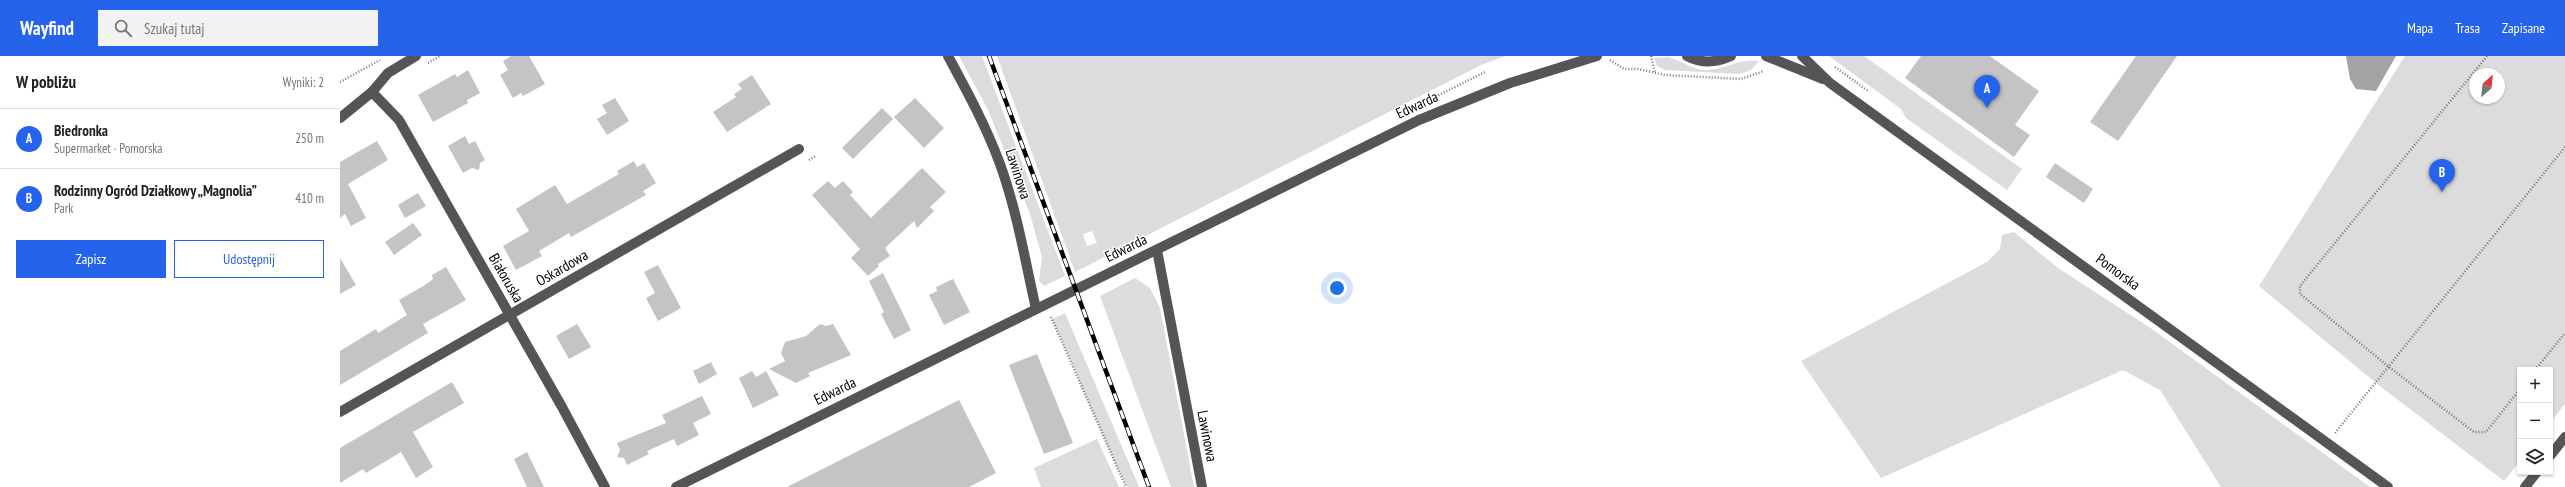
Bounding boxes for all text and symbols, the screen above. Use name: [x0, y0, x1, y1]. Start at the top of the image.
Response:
search box: [98, 10, 378, 46]
text: Wayfind: [20, 16, 74, 40]
icon: search: [112, 17, 134, 39]
text: Szukaj tutaj: [144, 19, 205, 38]
text: Mapa: [2407, 19, 2433, 37]
text: Trasa: [2455, 19, 2480, 37]
text: Zapisane: [2502, 19, 2545, 37]
north arrow: [2469, 68, 2505, 104]
text: W pobliżu: [16, 71, 76, 93]
text: Wyniki: 2: [283, 74, 324, 91]
pin: A: [1974, 75, 2000, 108]
street label: Edwarda: [1393, 87, 1441, 123]
text: Biedronka: [54, 121, 108, 140]
text: A: [26, 130, 32, 147]
text: 250 m: [295, 130, 324, 147]
text: Supermarket · Pomorska: [54, 140, 163, 157]
street label: Lawinowa: [1001, 146, 1036, 201]
pin: B: [2429, 159, 2455, 192]
text: Rodzinny Ogród Działkowy „Magnolia”: [54, 181, 257, 200]
text: B: [26, 190, 32, 207]
text: 410 m: [295, 190, 324, 207]
text: Park: [54, 200, 73, 217]
street label: Edwarda: [1102, 229, 1150, 266]
button: Zapisz: [16, 240, 166, 278]
button: Udostępnij: [174, 240, 324, 278]
street label: Oskardowa: [532, 245, 591, 290]
street label: Pomorska: [2092, 249, 2144, 294]
street label: Białoruska: [485, 250, 528, 306]
your location: [1327, 278, 1347, 298]
map controls: [2517, 367, 2553, 475]
button: +: [2517, 367, 2553, 403]
street label: Edwarda: [811, 372, 859, 409]
button: −: [2517, 403, 2553, 439]
street label: Lawinowa: [1193, 409, 1222, 463]
button: layers: [2517, 439, 2553, 475]

